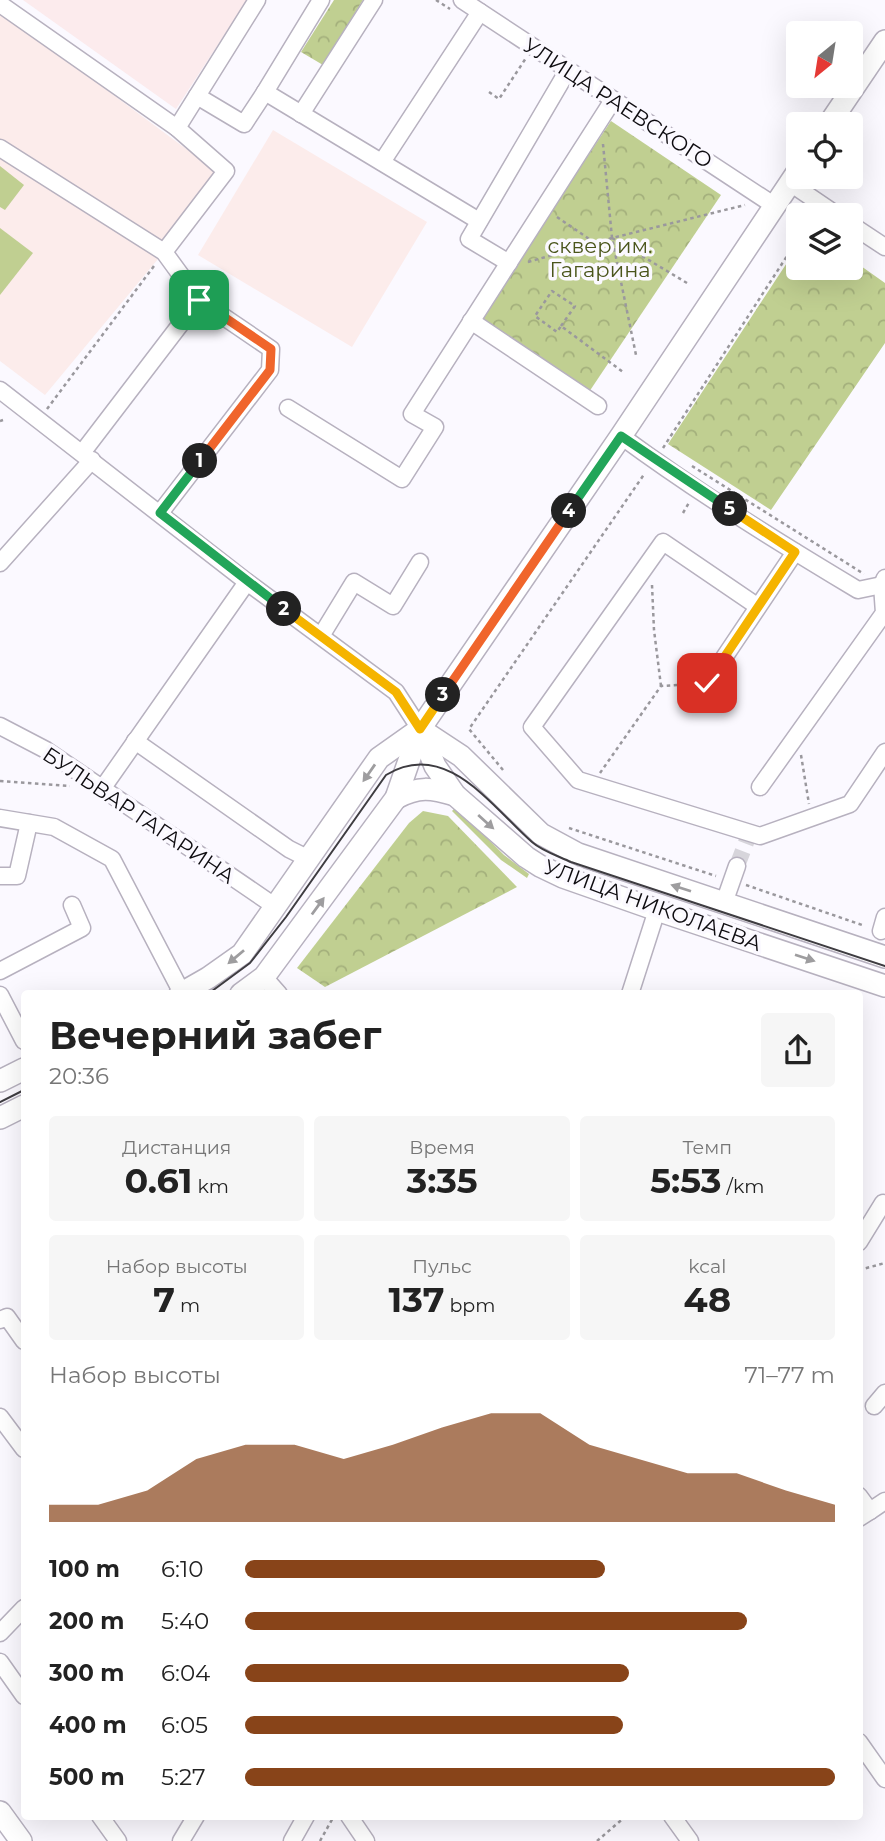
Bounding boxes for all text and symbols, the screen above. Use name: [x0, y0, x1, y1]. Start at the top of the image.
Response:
north arrow: [786, 21, 863, 98]
map controls: [786, 21, 863, 280]
street label: УЛИЦА РАЕВСКОГО: [519, 33, 717, 173]
button: locate: [786, 112, 863, 189]
button: layers: [786, 203, 863, 280]
park label: сквер им. Гагарина: [547, 233, 653, 282]
pin: [169, 270, 229, 330]
icon: arrive: [180, 281, 218, 319]
pin: 1: [182, 444, 218, 478]
text: 1: [196, 449, 203, 472]
pin: 5: [712, 491, 748, 526]
pin: 4: [552, 494, 586, 528]
text: 5: [724, 497, 735, 520]
text: 4: [562, 499, 575, 522]
pin: 2: [266, 592, 302, 626]
text: 2: [278, 597, 289, 620]
pin: [677, 653, 737, 713]
icon: check: [688, 664, 726, 702]
pin: 3: [426, 678, 460, 712]
text: 3: [437, 683, 448, 706]
street label: БУЛЬВАР ГАГАРИНА: [38, 741, 240, 889]
one-way arrow: [362, 764, 376, 782]
one-way arrow: [478, 814, 495, 830]
street label: УЛИЦА НИКОЛАЕВА: [541, 854, 765, 956]
one-way arrow: [671, 882, 692, 893]
one-way arrow: [310, 897, 324, 915]
one-way arrow: [227, 949, 244, 964]
one-way arrow: [795, 953, 816, 964]
text: Вечерний забег: [49, 1012, 382, 1059]
button: share: [761, 1013, 835, 1087]
text: 20:36: [49, 1062, 109, 1090]
text: Дистанция: [122, 1136, 231, 1159]
text: Время: [409, 1136, 475, 1159]
text: Темп: [682, 1136, 732, 1159]
text: 0.61: [124, 1159, 193, 1202]
text: 3:35: [406, 1159, 478, 1202]
text: 5:53: [650, 1159, 722, 1202]
text: km: [193, 1175, 229, 1198]
text: /km: [722, 1175, 764, 1198]
text: Набор высоты: [106, 1255, 248, 1278]
text: Пульс: [412, 1255, 472, 1278]
text: kcal: [688, 1255, 726, 1278]
text: 7: [153, 1278, 175, 1321]
text: 137: [389, 1278, 444, 1321]
text: 48: [684, 1278, 731, 1321]
text: m: [175, 1294, 200, 1317]
text: bpm: [444, 1294, 495, 1317]
text: Набор высоты: [49, 1361, 221, 1389]
text: 71–77 m: [744, 1361, 835, 1389]
text: 100 m: [49, 1555, 120, 1583]
text: 6:10: [161, 1555, 203, 1583]
text: 200 m: [49, 1607, 124, 1635]
text: 5:40: [161, 1607, 209, 1635]
text: 300 m: [49, 1659, 125, 1687]
text: 6:04: [161, 1659, 210, 1687]
text: 400 m: [49, 1711, 127, 1739]
text: 6:05: [161, 1711, 208, 1739]
text: 500 m: [49, 1763, 125, 1791]
text: 5:27: [161, 1763, 205, 1791]

